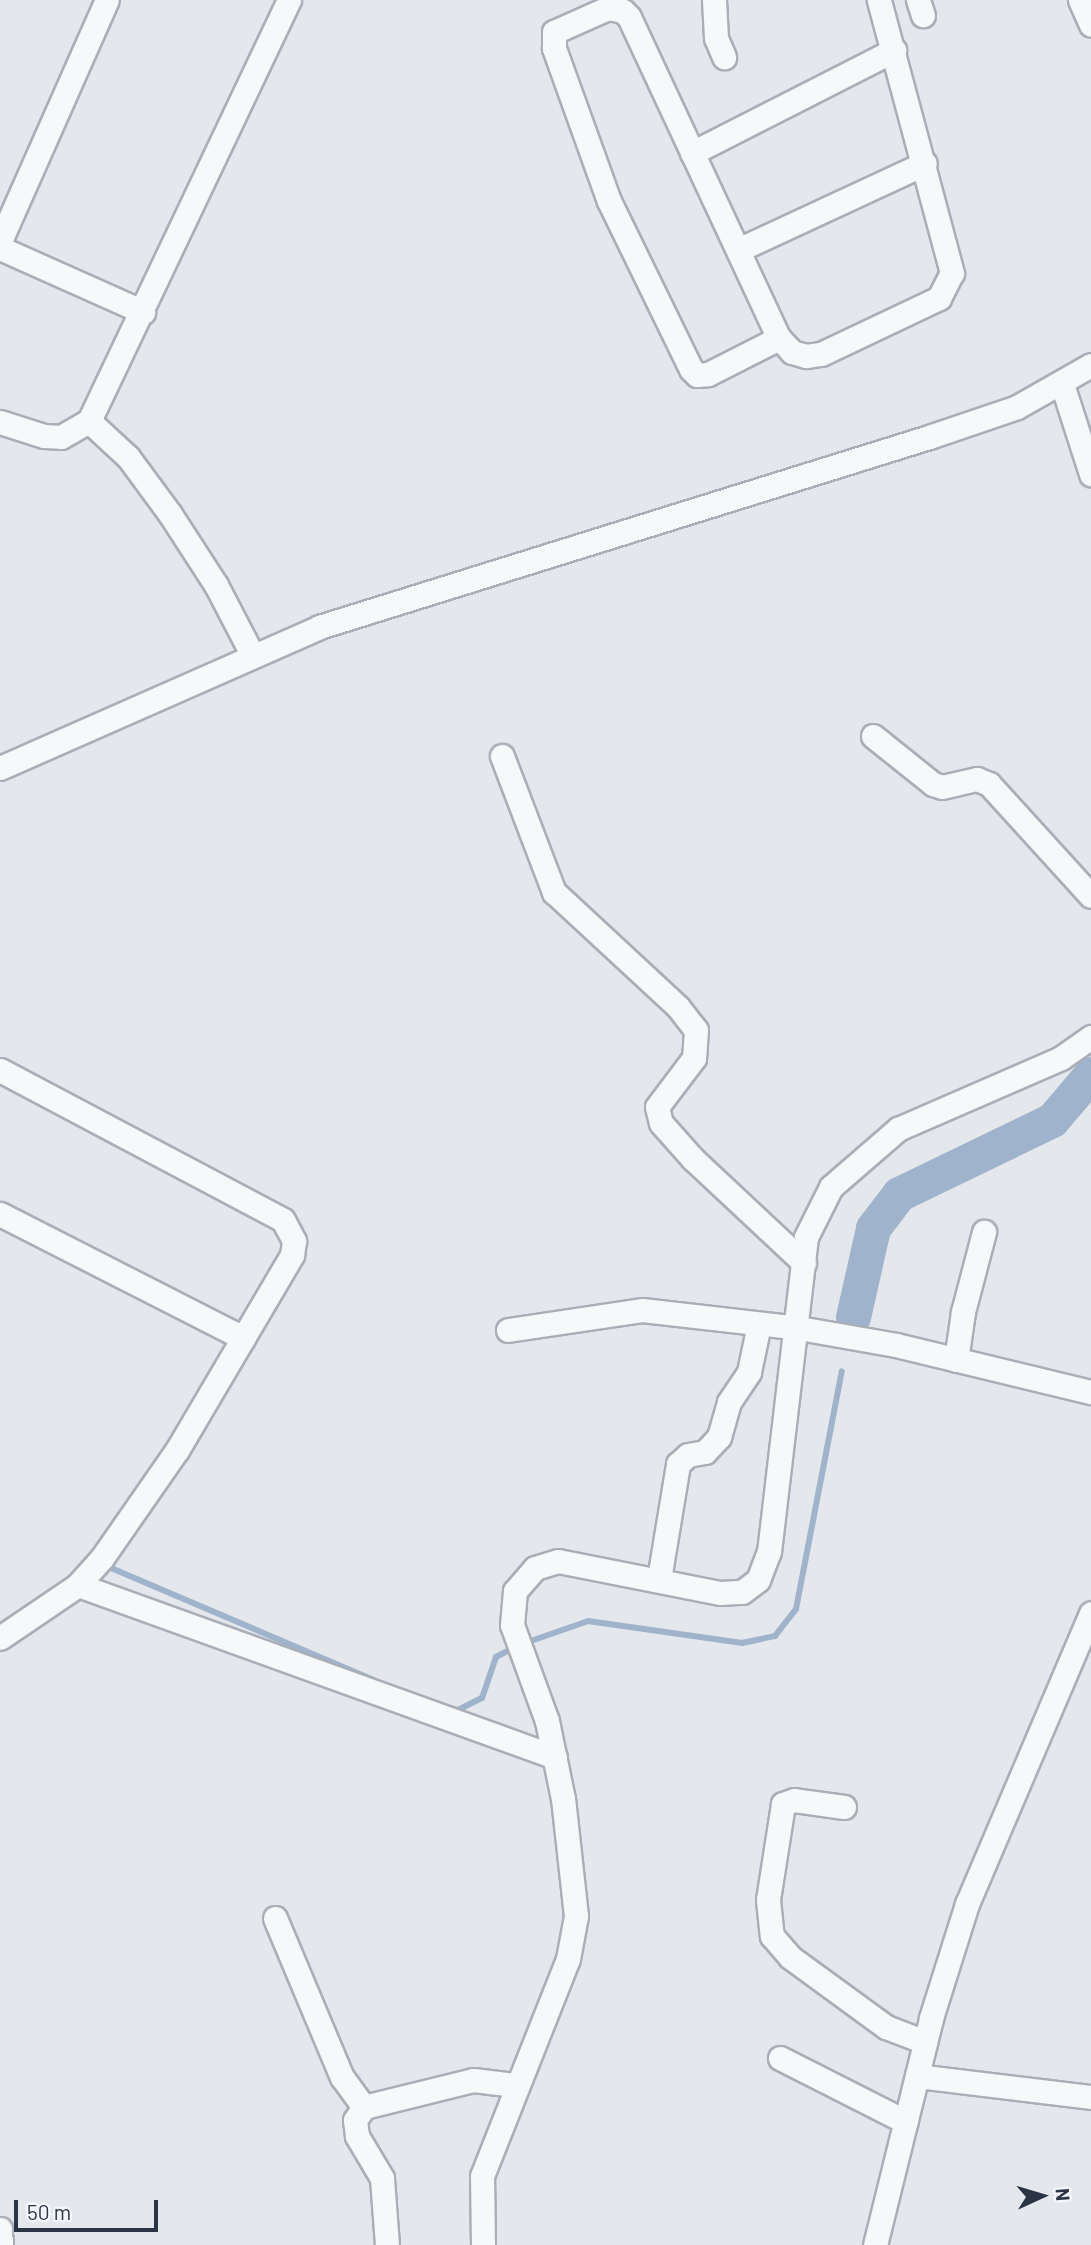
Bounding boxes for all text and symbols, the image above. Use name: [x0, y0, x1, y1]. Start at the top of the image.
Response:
north arrow: [1007, 2161, 1077, 2231]
scale bar: [18, 2186, 161, 2230]
text: N: [1052, 2187, 1075, 2202]
text: 50 m: [27, 2199, 71, 2224]

